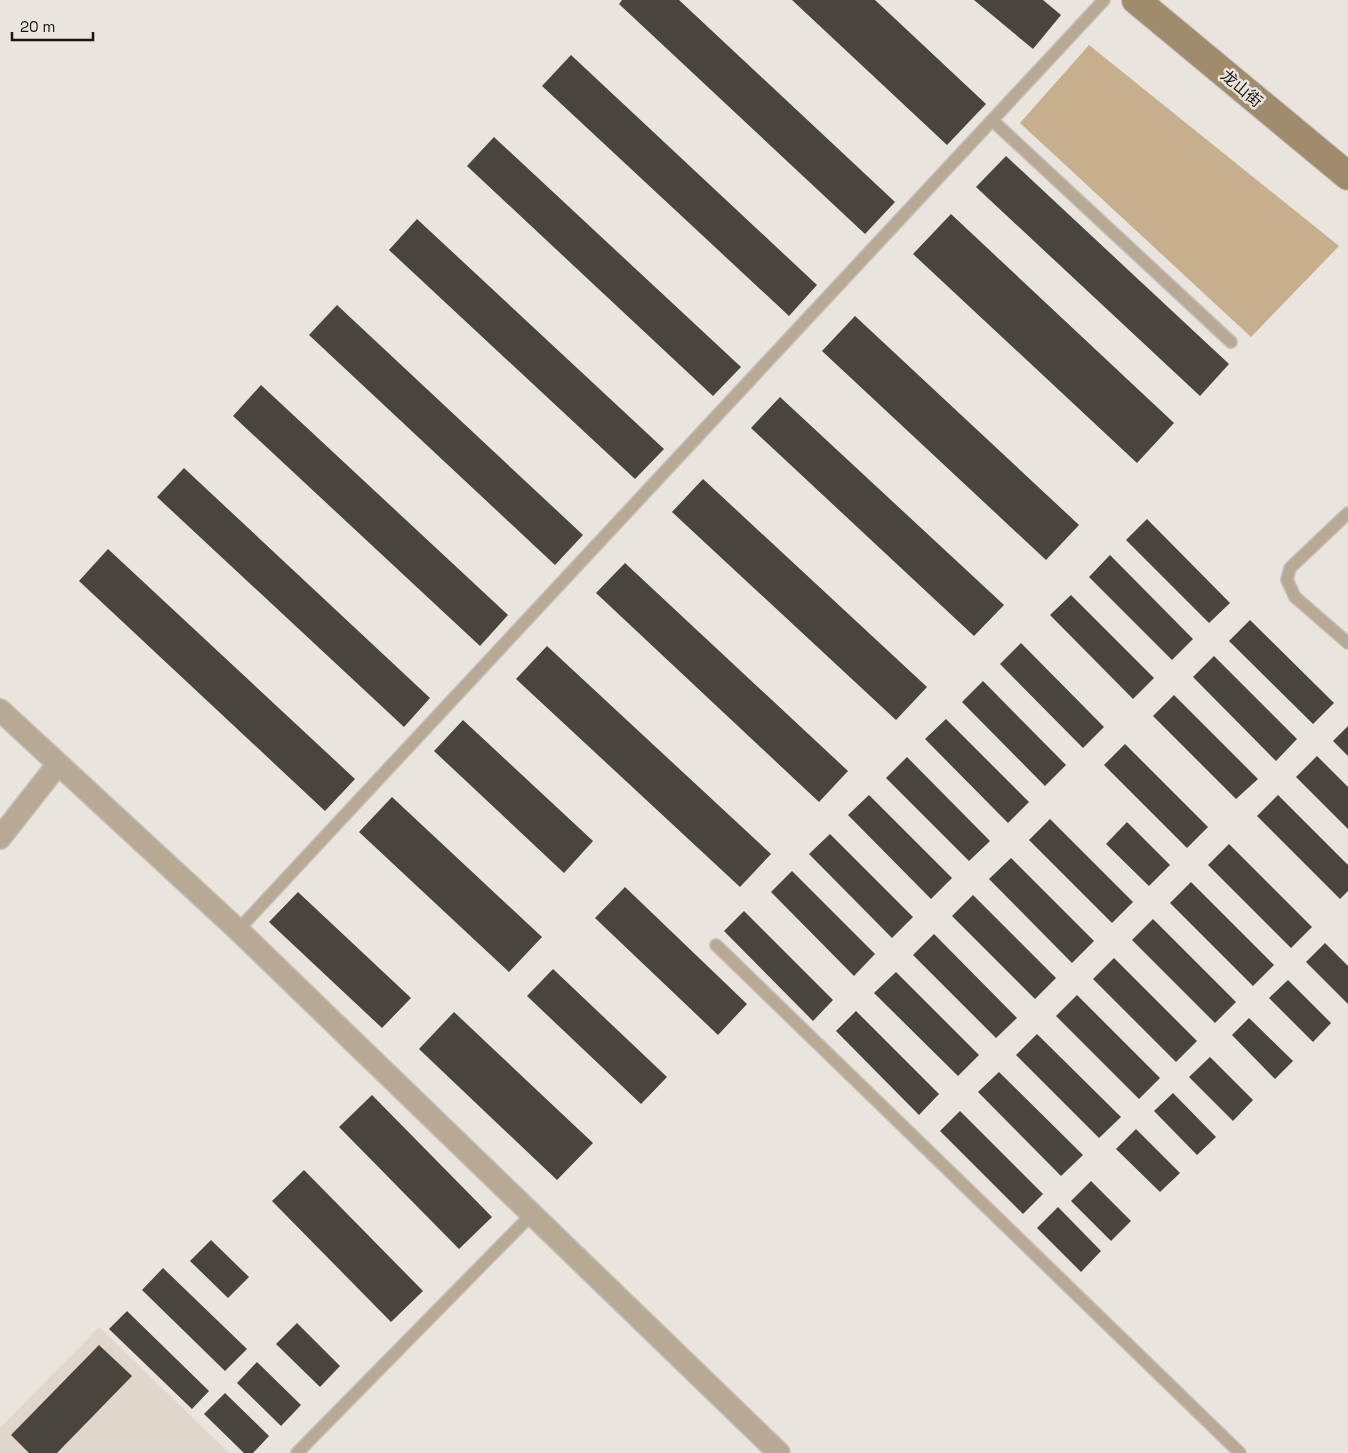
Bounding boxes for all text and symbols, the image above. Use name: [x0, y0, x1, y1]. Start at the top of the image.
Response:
scale bar: [12, 10, 94, 42]
text: 20 m: [20, 17, 55, 36]
street label: 龙山街: [1217, 65, 1267, 112]

